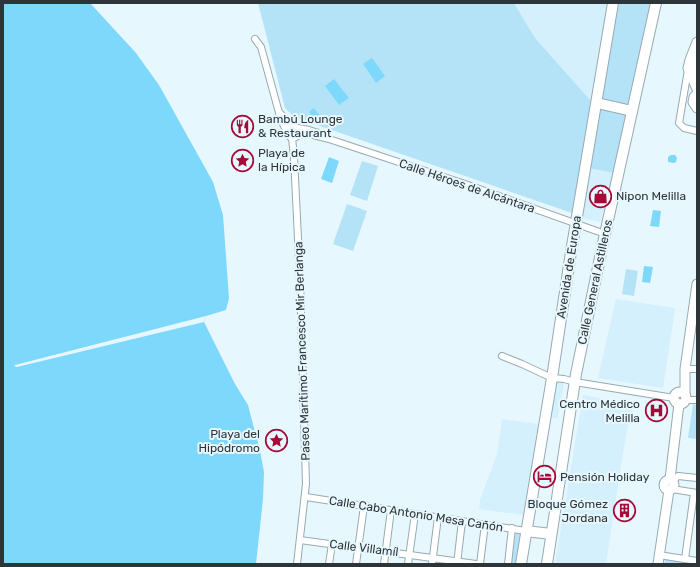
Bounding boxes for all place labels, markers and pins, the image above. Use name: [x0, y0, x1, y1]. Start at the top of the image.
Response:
place label: Bambú Lounge & Restaurant: [258, 112, 343, 140]
restaurant icon: Bambú Lounge & Restaurant: [229, 113, 255, 139]
place label: Playa de la Hípica: [258, 146, 305, 174]
place icon: Playa de la Hípica: [230, 147, 256, 173]
shop icon: Nipon Melilla: [588, 183, 614, 209]
place label: Nipon Melilla: [616, 189, 686, 203]
place label: Centro Médico Melilla: [559, 397, 640, 425]
hospital icon: Centro Médico Melilla: [643, 398, 669, 424]
place label: Playa del Hipódromo: [198, 427, 260, 455]
place icon: Playa del Hipódromo: [263, 428, 289, 454]
hotel icon: Pensión Holiday: [532, 464, 558, 490]
place label: Pensión Holiday: [560, 470, 650, 484]
place label: Bloque Gómez Jordana: [528, 497, 608, 525]
building icon: Bloque Gómez Jordana: [611, 498, 637, 524]

